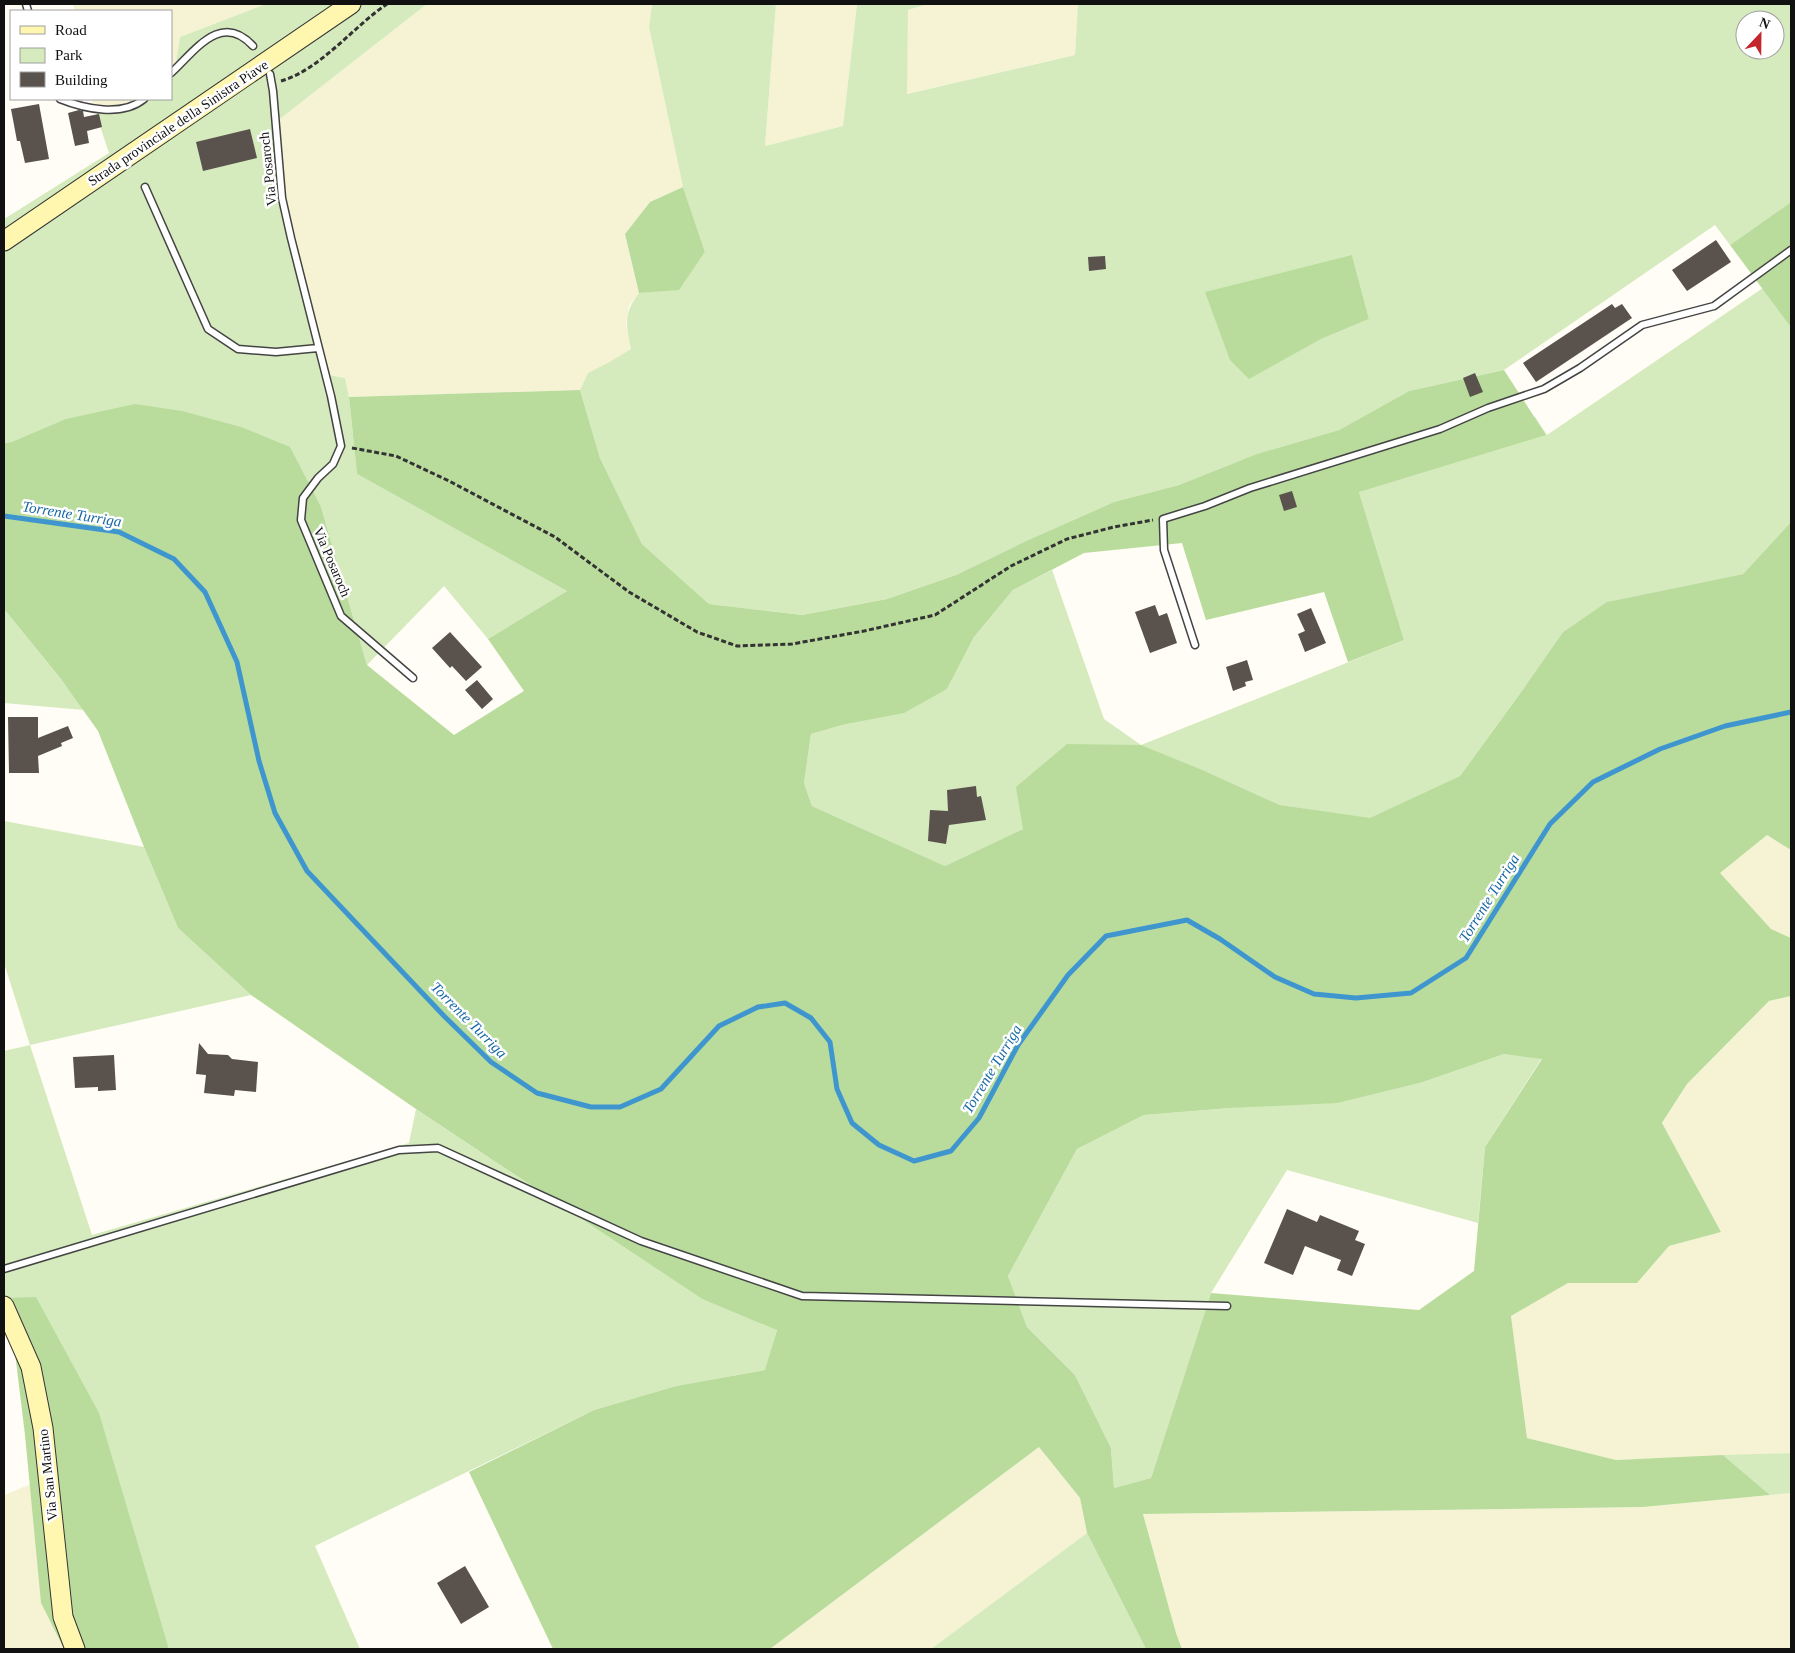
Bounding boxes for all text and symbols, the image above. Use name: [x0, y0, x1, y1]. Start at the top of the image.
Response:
legend: [10, 10, 172, 100]
north arrow: [1735, 10, 1785, 60]
text: N: [1757, 15, 1772, 32]
text: Road: [55, 22, 87, 38]
text: Park: [55, 47, 83, 63]
street label: Strada provinciale della Sinistra Piave: [85, 57, 271, 189]
text: Building: [55, 72, 108, 88]
street label: Via Posaroch: [257, 131, 279, 207]
water label: Torrente Turriga: [21, 498, 123, 530]
street label: Via Posaroch: [311, 525, 353, 599]
water label: Torrente Turriga: [1456, 851, 1522, 945]
water label: Torrente Turriga: [428, 979, 510, 1061]
water label: Torrente Turriga: [959, 1022, 1025, 1116]
street label: Via San Martino: [36, 1428, 60, 1522]

